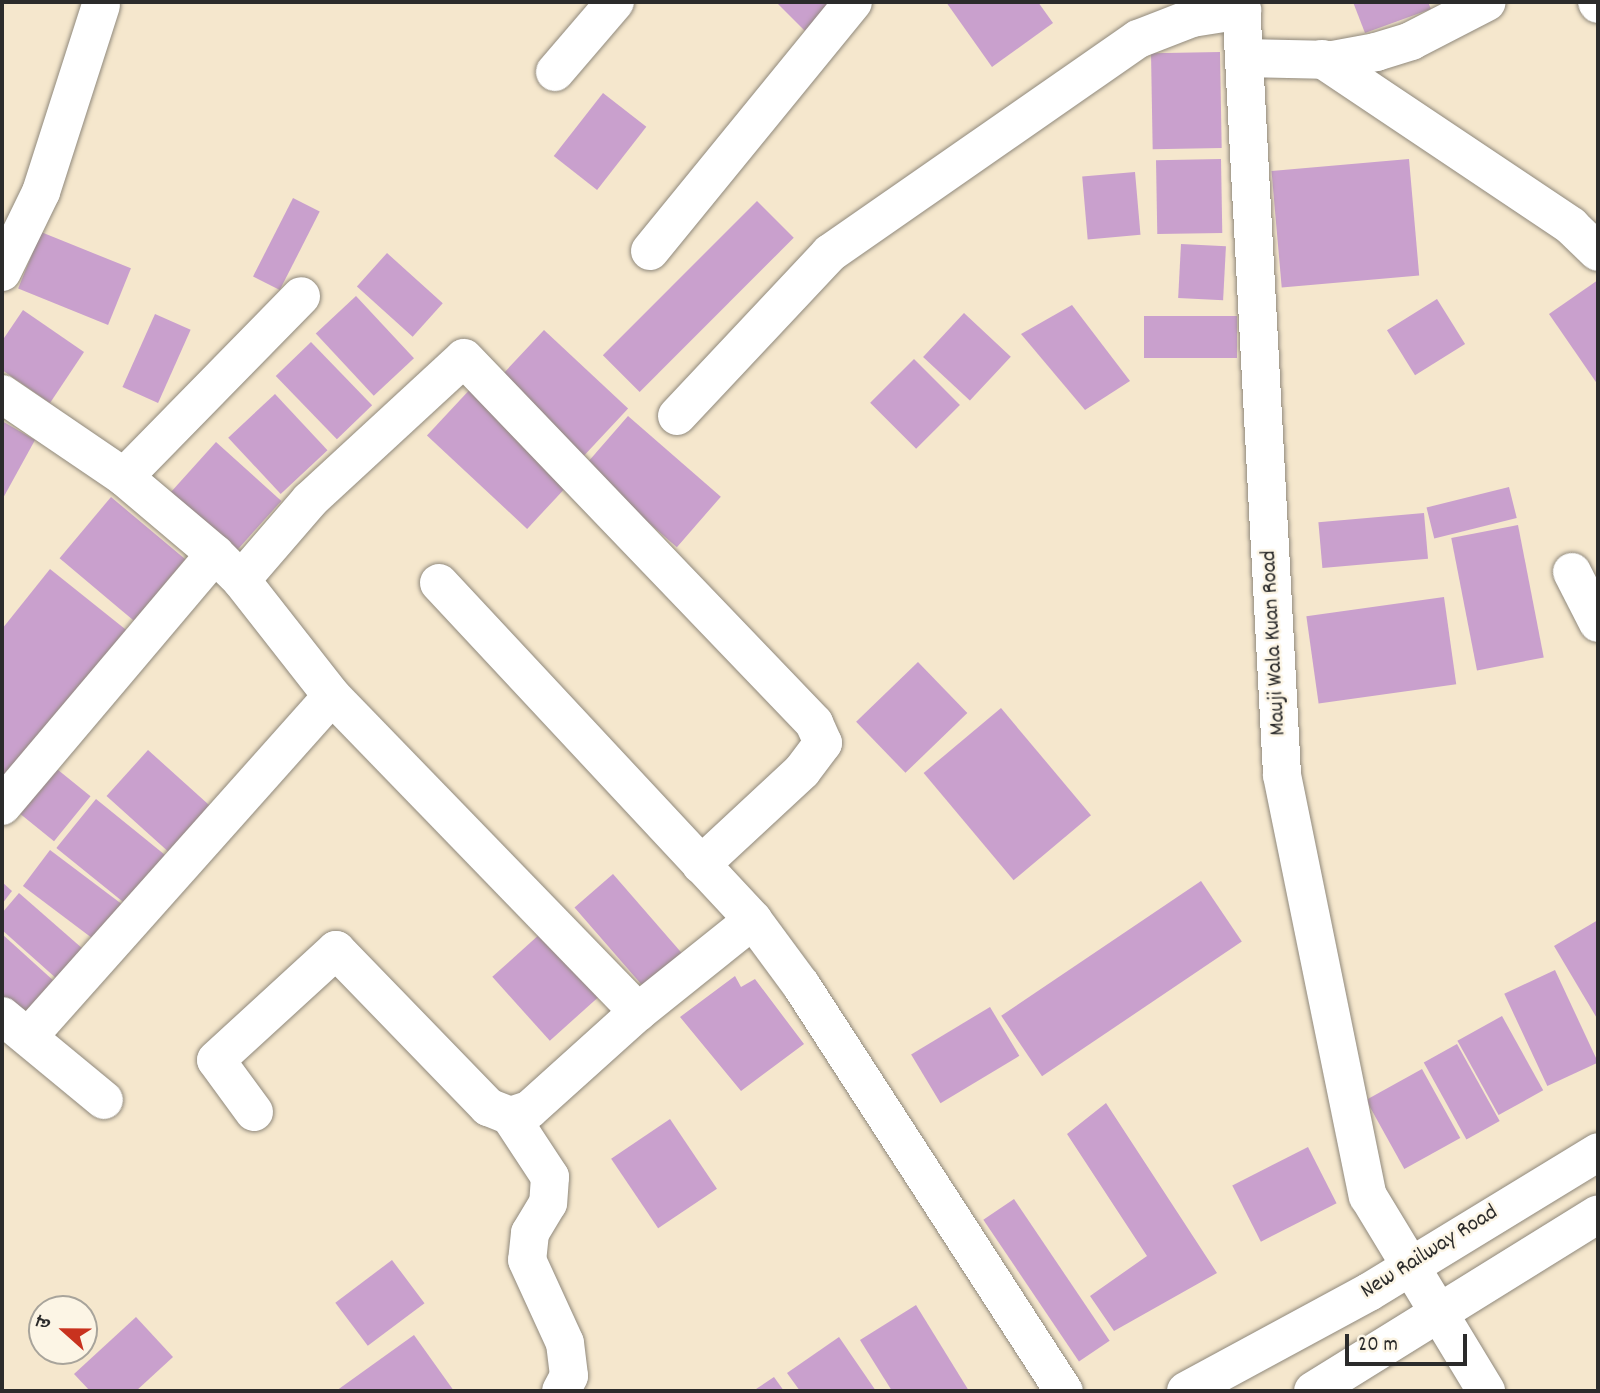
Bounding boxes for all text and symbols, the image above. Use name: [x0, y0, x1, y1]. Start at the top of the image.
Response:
street label: Mauji Wala Kuan Road: [1256, 550, 1294, 736]
street label: New Railway Road: [1356, 1200, 1504, 1306]
north arrow: [28, 1295, 98, 1365]
text: उ: [30, 1313, 59, 1333]
scale bar: [1348, 1320, 1470, 1364]
text: 20 m: [1358, 1331, 1398, 1361]

